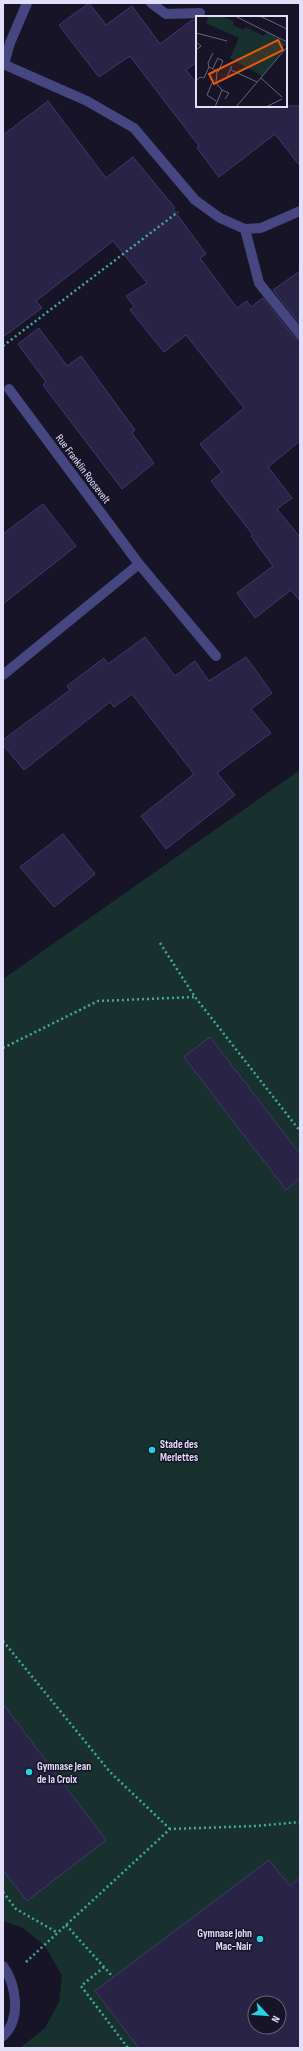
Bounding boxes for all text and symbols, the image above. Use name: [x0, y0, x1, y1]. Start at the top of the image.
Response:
inset map: [196, 16, 287, 107]
street label: Rue Franklin Roosevelt: [53, 432, 114, 507]
place label: Stade des Merlettes: [160, 1438, 198, 1464]
marker: Stade des Merlettes: [147, 1445, 157, 1455]
place label: Gymnase Jean de la Croix: [37, 1760, 91, 1786]
marker: Gymnase Jean de la Croix: [24, 1767, 34, 1777]
place label: Gymnase John Mac-Nair: [197, 1927, 253, 1953]
marker: Gymnase John Mac-Nair: [255, 1934, 265, 1944]
north arrow: [247, 1995, 287, 2035]
text: N: [268, 2014, 283, 2025]

